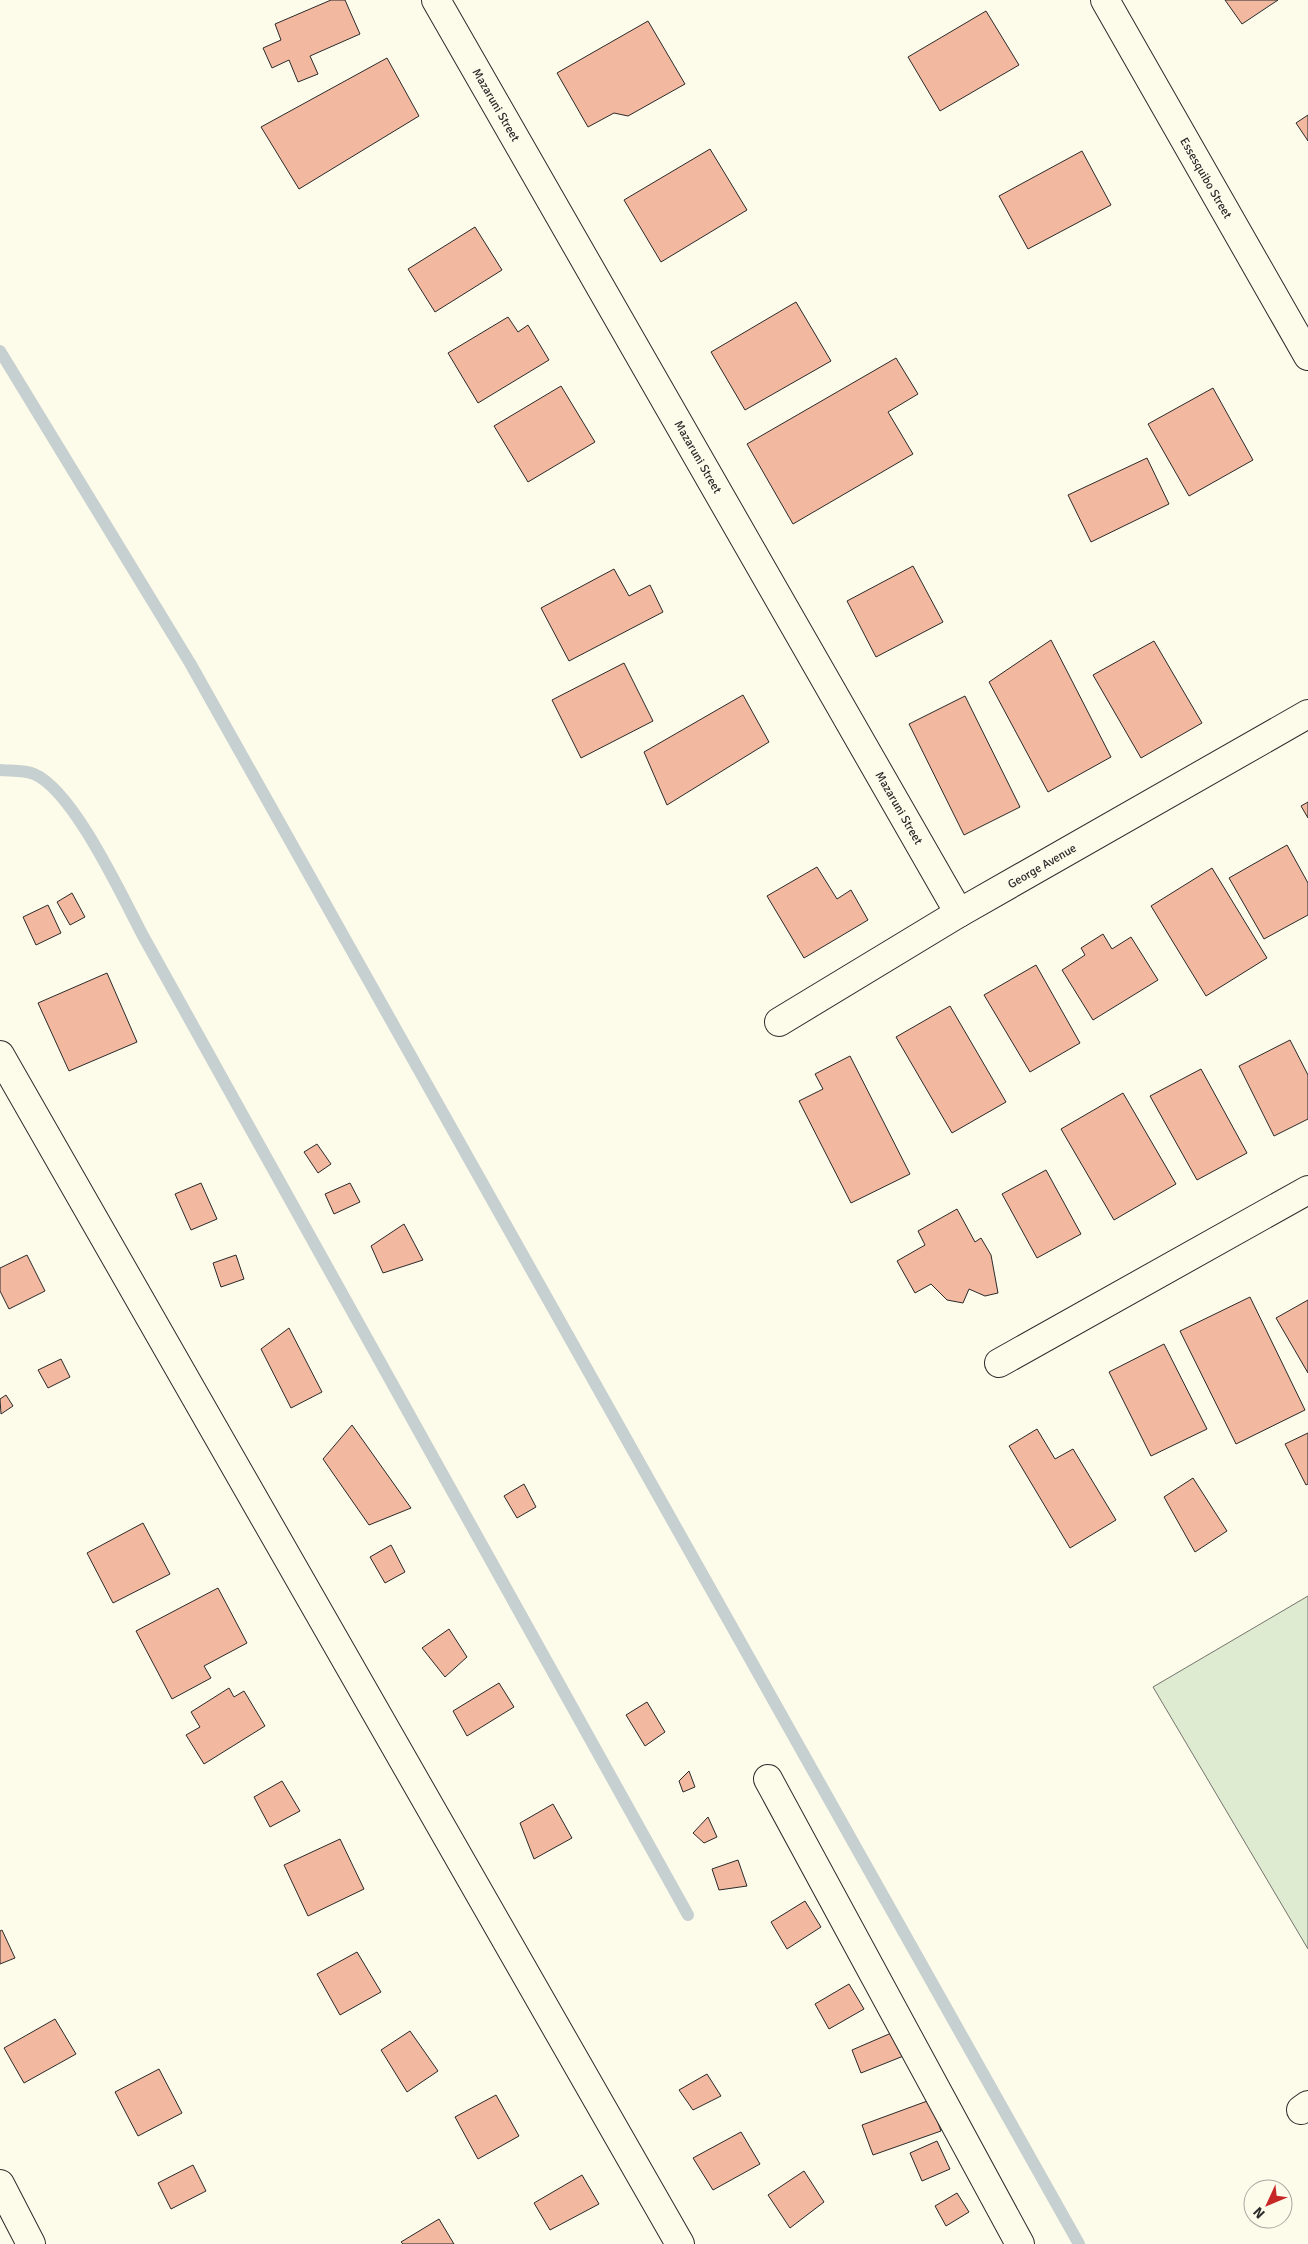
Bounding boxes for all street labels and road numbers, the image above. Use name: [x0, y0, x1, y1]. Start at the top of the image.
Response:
street label: Mazaruni Street: [469, 66, 523, 144]
street label: Essesquibo Street: [1176, 135, 1235, 221]
street label: Mazaruni Street: [671, 418, 725, 496]
street label: Mazaruni Street: [872, 769, 926, 847]
street label: George Avenue: [1005, 841, 1079, 892]

